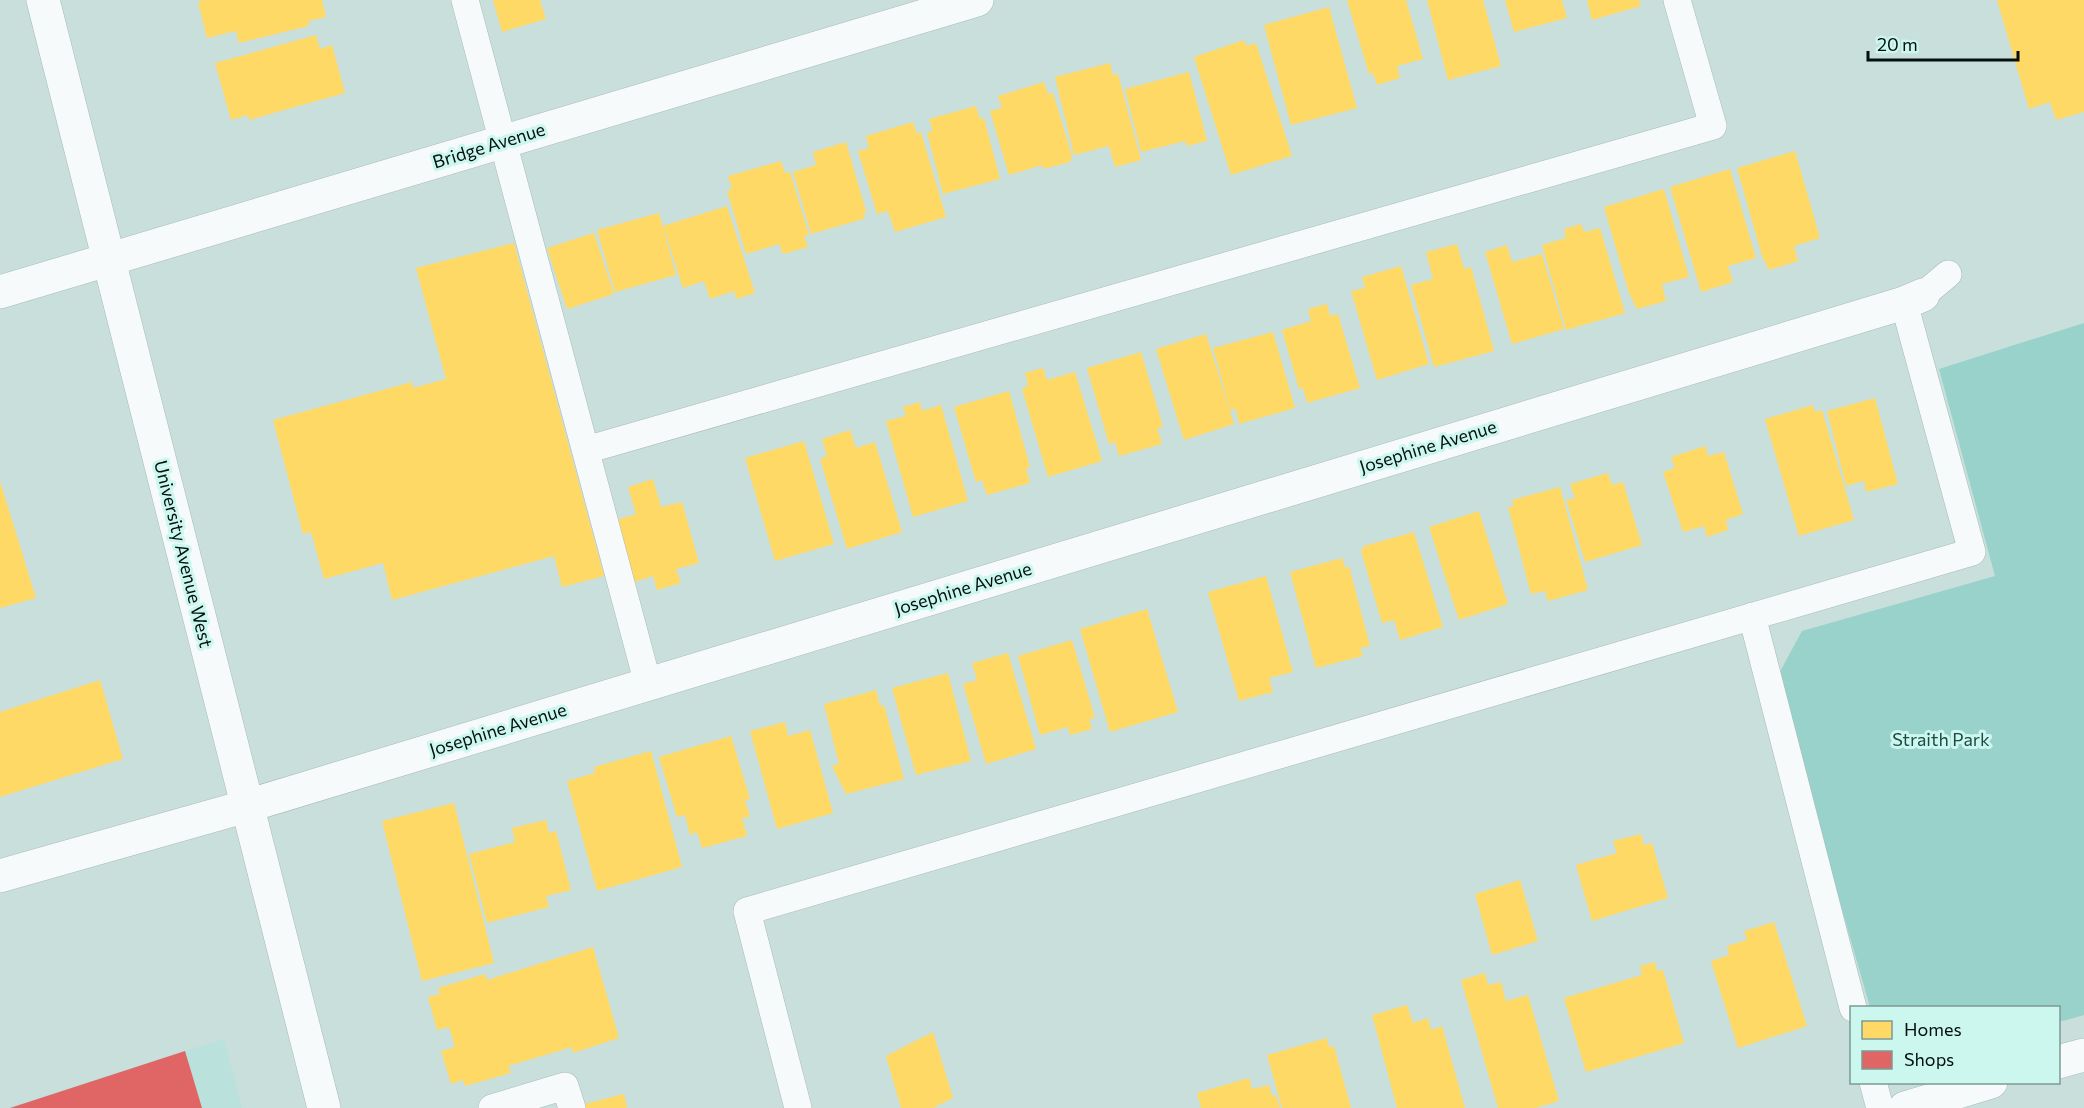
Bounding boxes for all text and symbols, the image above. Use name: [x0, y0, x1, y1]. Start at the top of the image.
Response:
scale bar: [1868, 24, 2018, 62]
text: 20 m: [1877, 33, 1918, 55]
street label: Bridge Avenue: [430, 118, 548, 173]
street label: Josephine Avenue: [1356, 415, 1499, 477]
street label: University Avenue West: [150, 458, 218, 650]
street label: Josephine Avenue: [891, 557, 1034, 619]
street label: Josephine Avenue: [426, 698, 569, 760]
park label: Straith Park: [1892, 728, 1990, 750]
legend: [1850, 1006, 2060, 1084]
text: Homes: [1904, 1018, 1962, 1040]
text: Shops: [1904, 1048, 1954, 1070]

